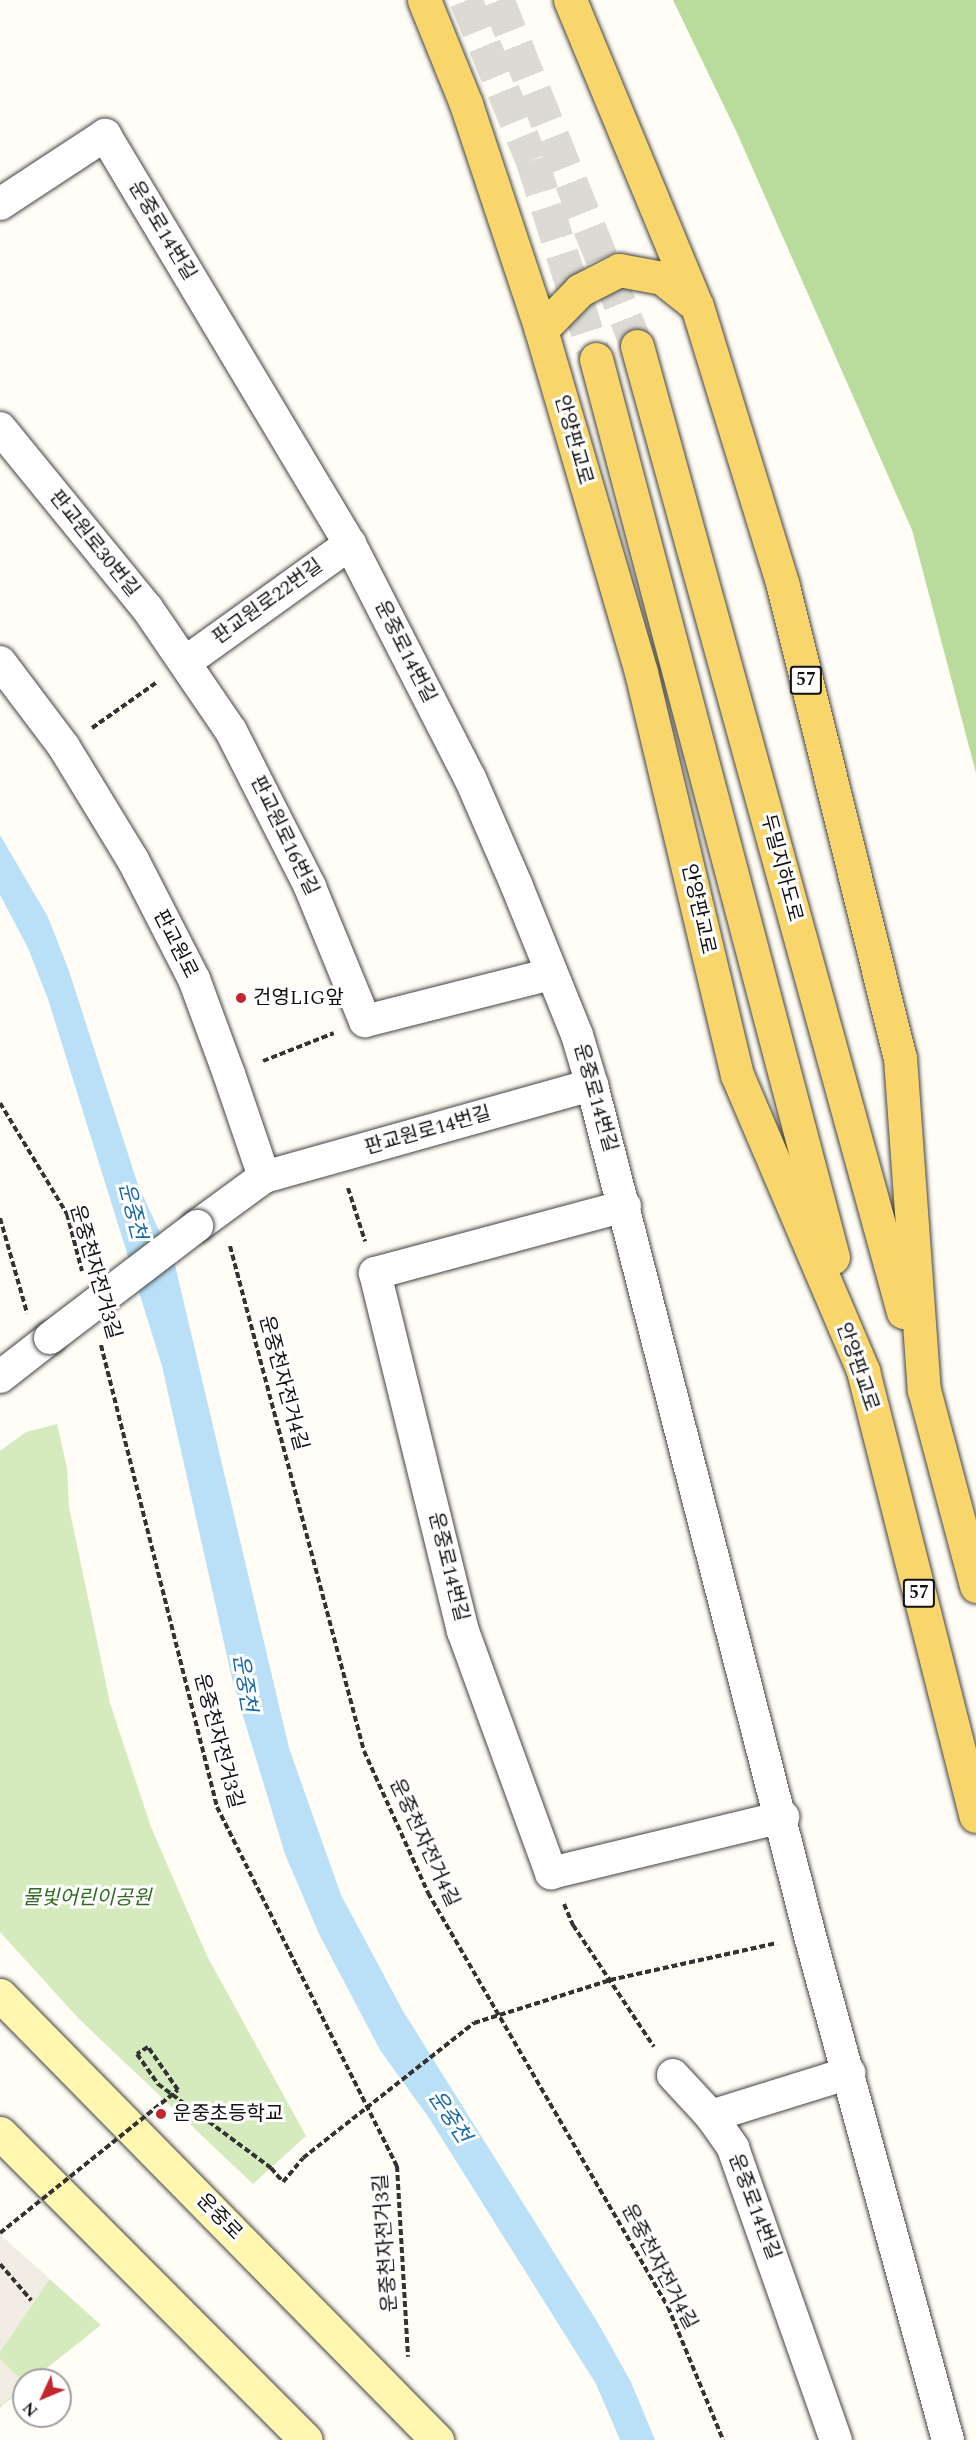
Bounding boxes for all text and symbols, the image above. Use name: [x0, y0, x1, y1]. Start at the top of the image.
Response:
street label: 운중로14번길: [123, 177, 201, 285]
street label: 안양판교로: [549, 392, 597, 488]
street label: 판교원로30번길: [44, 486, 144, 602]
street label: 판교원로22번길: [208, 554, 328, 650]
street label: 운중로14번길: [369, 597, 441, 707]
road number: 57: [790, 665, 822, 695]
street label: 판교원로16번길: [245, 772, 323, 900]
street label: 두밀지하도로: [755, 812, 807, 924]
street label: 안양판교로: [676, 861, 720, 957]
street label: 판교원로: [148, 906, 202, 982]
place label: 건영LIG앞: [253, 986, 344, 1010]
marker: 건영LIG앞: [234, 991, 248, 1005]
street label: 운중로14번길: [568, 1041, 622, 1155]
street label: 판교원로14번길: [362, 1101, 494, 1161]
water label: 운중천: [113, 1180, 151, 1242]
street label: 운중천자전거3길: [64, 1202, 126, 1342]
street label: 운중천자전거4길: [253, 1313, 313, 1453]
street label: 안양판교로: [831, 1320, 883, 1414]
street label: 운중로14번길: [423, 1510, 473, 1624]
road number: 57: [902, 1578, 936, 1608]
water label: 운중천: [227, 1652, 261, 1714]
street label: 운중천자전거3길: [188, 1671, 248, 1811]
street label: 운중천자전거4길: [384, 1775, 464, 1911]
park label: 물빛어린이공원: [23, 1886, 151, 1910]
water label: 운중천: [422, 2086, 476, 2148]
place label: 운중초등학교: [173, 2102, 283, 2126]
marker: 운중초등학교: [154, 2107, 168, 2121]
street label: 운중로14번길: [723, 2150, 785, 2264]
street label: 운중천자전거3길: [369, 2173, 403, 2313]
street label: 운중로: [191, 2189, 247, 2245]
street label: 운중천자전거4길: [616, 2200, 702, 2334]
north arrow: [12, 2368, 72, 2428]
text: N: [17, 2396, 44, 2422]

